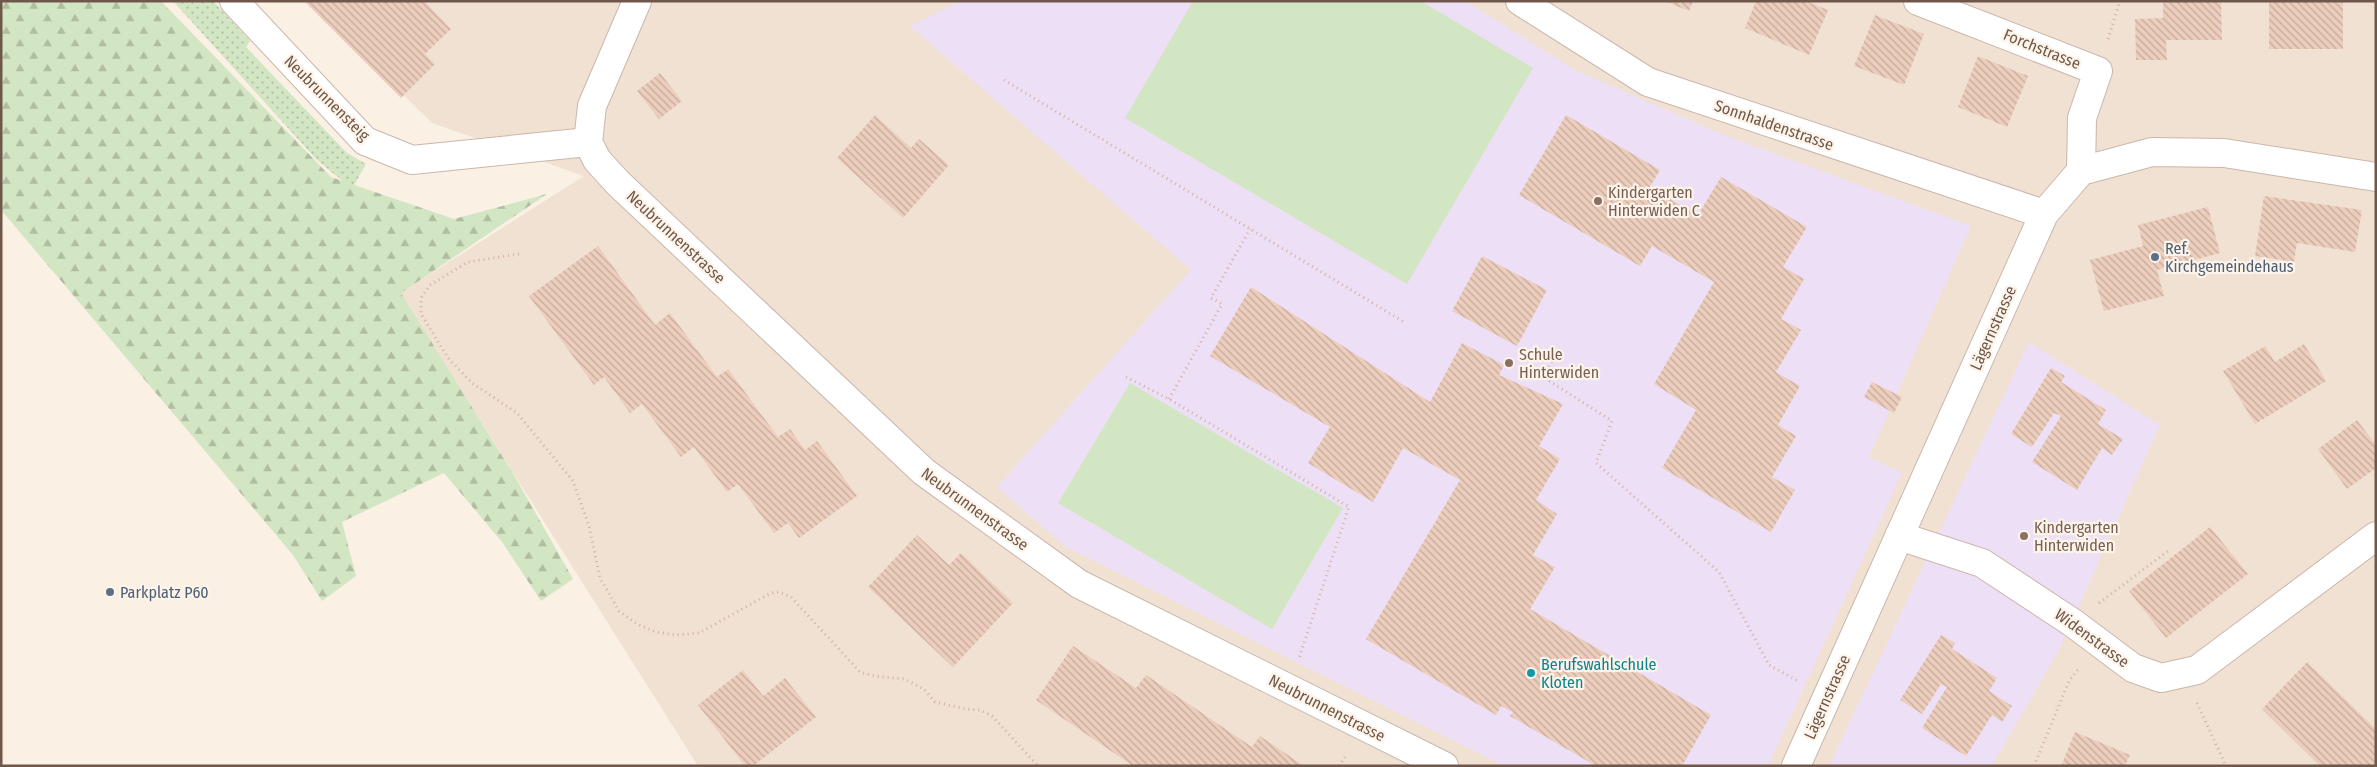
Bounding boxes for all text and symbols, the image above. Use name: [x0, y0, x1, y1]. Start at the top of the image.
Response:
street label: Forchstrasse: [2001, 25, 2083, 73]
street label: Neubrunnensteig: [280, 51, 374, 145]
street label: Sonnhaldenstrasse: [1712, 96, 1836, 154]
place label: Kindergarten Hinterwiden C: [1608, 183, 1700, 220]
street label: Neubrunnenstrasse: [623, 186, 729, 288]
marker: Kindergarten Hinterwiden C: [1592, 195, 1604, 207]
place label: Ref. Kirchgemeindehaus: [2165, 239, 2294, 276]
marker: Ref. Kirchgemeindehaus: [2149, 251, 2161, 263]
street label: Lägernstrasse: [1966, 283, 2020, 373]
place label: Schule Hinterwiden: [1519, 345, 1599, 382]
marker: Schule Hinterwiden: [1503, 357, 1515, 369]
street label: Neubrunnenstrasse: [918, 464, 1032, 554]
place label: Kindergarten Hinterwiden: [2034, 518, 2119, 555]
marker: Kindergarten Hinterwiden: [2018, 530, 2030, 542]
place label: Parkplatz P60: [120, 583, 209, 602]
marker: Parkplatz P60: [104, 586, 116, 598]
street label: Widenstrasse: [2051, 605, 2133, 671]
street label: Lägernstrasse: [1800, 652, 1854, 742]
place label: Berufswahlschule Kloten: [1541, 655, 1657, 692]
marker: Berufswahlschule Kloten: [1525, 667, 1537, 679]
street label: Neubrunnenstrasse: [1266, 670, 1388, 746]

